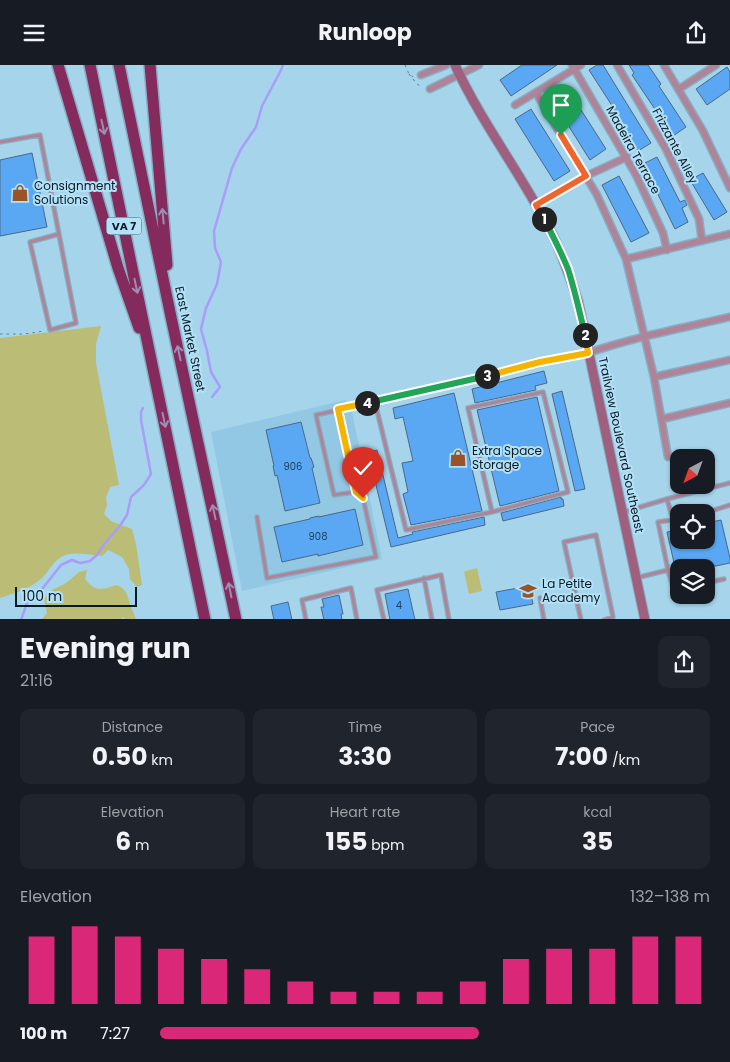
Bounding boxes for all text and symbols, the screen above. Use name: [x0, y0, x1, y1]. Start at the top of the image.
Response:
text: Runloop: [318, 17, 412, 48]
icon: menu: [20, 19, 48, 47]
icon: share: [682, 19, 710, 47]
pin: [540, 84, 582, 135]
icon: arrive: [547, 91, 575, 119]
street label: Madeira Terrace: [602, 103, 665, 197]
street label: Frizzante Alley: [648, 105, 703, 187]
one-way arrow: [99, 119, 109, 135]
place label: Consignment Solutions: [34, 177, 115, 208]
shop icon: Consignment Solutions: [10, 183, 30, 203]
pin: 1: [532, 207, 556, 231]
one-way arrow: [158, 208, 168, 224]
text: 1: [542, 209, 547, 229]
road number: VA 7: [106, 218, 142, 235]
one-way arrow: [132, 278, 142, 294]
street label: East Market Street: [171, 285, 210, 393]
pin: 2: [572, 323, 598, 347]
text: 2: [582, 325, 590, 345]
one-way arrow: [174, 346, 183, 362]
street label: Trailview Boulevard Southeast: [595, 355, 648, 534]
pin: 3: [474, 363, 500, 389]
text: 3: [483, 366, 492, 386]
pin: 4: [354, 391, 380, 415]
text: 4: [363, 393, 372, 413]
one-way arrow: [160, 411, 169, 427]
place label: Extra Space Storage: [472, 442, 542, 473]
pin: [342, 447, 384, 498]
shop icon: Extra Space Storage: [448, 448, 468, 468]
north arrow: [670, 449, 715, 494]
map controls: [670, 449, 715, 604]
icon: check: [349, 454, 377, 482]
house number: 906: [284, 459, 302, 474]
button: locate: [670, 504, 715, 549]
one-way arrow: [209, 505, 218, 521]
house number: 908: [309, 529, 327, 544]
button: layers: [670, 559, 715, 604]
place label: La Petite Academy: [542, 575, 600, 606]
school or university icon: La Petite Academy: [518, 581, 538, 601]
one-way arrow: [225, 582, 235, 598]
scale bar: [15, 585, 138, 608]
text: 100 m: [22, 586, 62, 606]
house number: 4: [396, 598, 402, 613]
text: Evening run: [20, 629, 191, 668]
button: share: [658, 636, 710, 688]
text: 21:16: [20, 669, 53, 692]
text: Distance: [102, 717, 163, 737]
text: Time: [348, 717, 382, 737]
text: Pace: [580, 717, 615, 737]
text: 0.50: [92, 739, 148, 774]
text: 3:30: [338, 739, 392, 774]
text: 7:00: [555, 739, 608, 774]
text: km: [148, 750, 173, 770]
text: /km: [608, 750, 640, 770]
text: Elevation: [101, 802, 164, 822]
text: Heart rate: [330, 802, 400, 822]
text: kcal: [583, 802, 612, 822]
text: 6: [115, 824, 131, 859]
text: 155: [325, 824, 367, 859]
text: 35: [582, 824, 613, 859]
text: m: [131, 835, 149, 855]
text: bpm: [367, 835, 404, 855]
text: Elevation: [20, 885, 92, 908]
text: 132–138 m: [630, 885, 710, 908]
text: 100 m: [20, 1022, 67, 1045]
text: 7:27: [100, 1022, 130, 1045]

